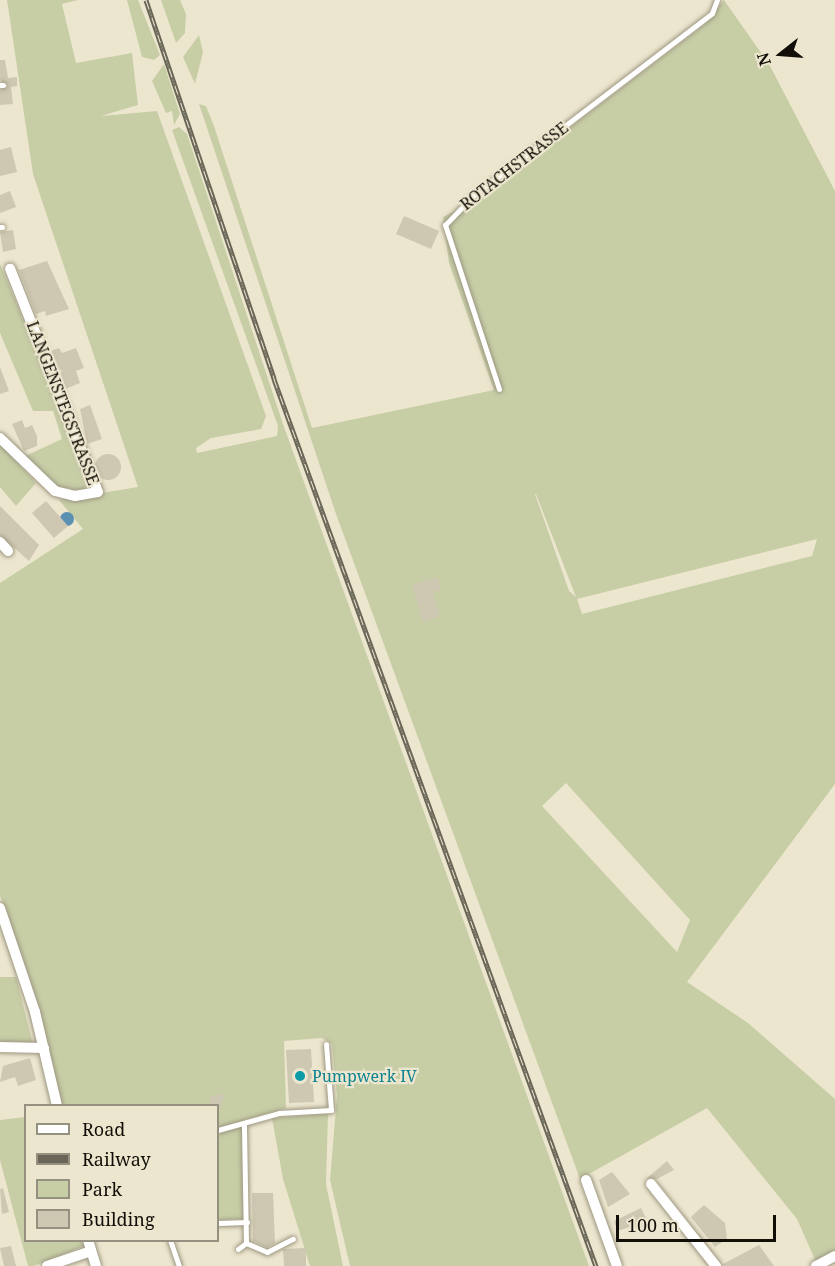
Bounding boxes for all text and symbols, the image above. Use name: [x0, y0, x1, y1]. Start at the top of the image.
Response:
north arrow: [751, 24, 811, 84]
text: N: [751, 50, 776, 69]
street label: ROTACHSTRASSE: [456, 118, 572, 214]
street label: LANGENSTEGSTRASSE: [23, 318, 103, 488]
place label: Pumpwerk IV: [312, 1066, 417, 1086]
marker: Pumpwerk IV: [293, 1069, 307, 1083]
legend: [24, 1104, 219, 1242]
text: Road: [82, 1117, 125, 1141]
text: Railway: [82, 1147, 151, 1171]
text: Park: [82, 1177, 122, 1201]
scale bar: [619, 1203, 780, 1241]
text: Building: [82, 1207, 155, 1231]
text: 100 m: [627, 1213, 679, 1237]

